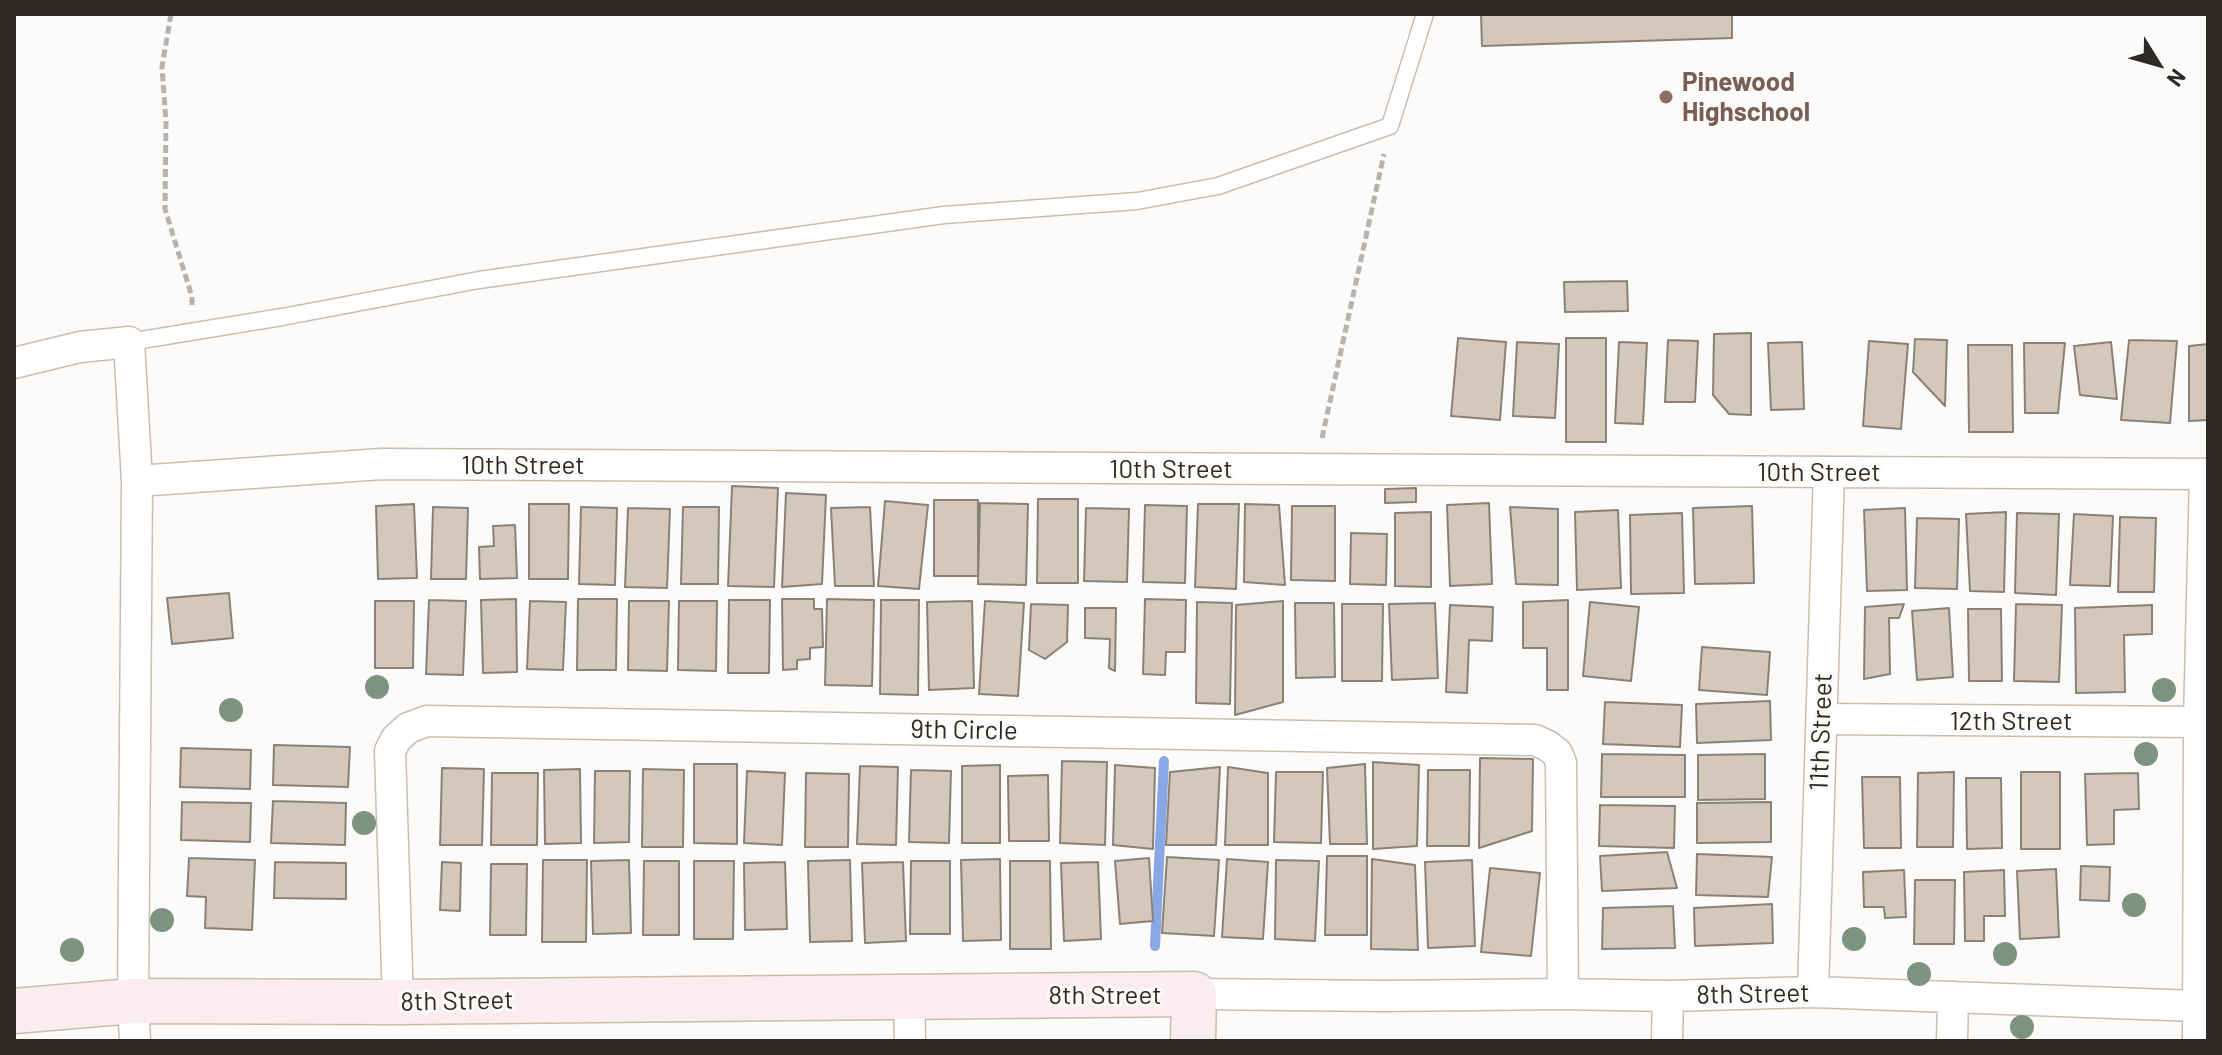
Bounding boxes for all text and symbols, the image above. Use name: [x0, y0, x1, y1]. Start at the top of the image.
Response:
north arrow: [2118, 24, 2198, 104]
text: N: [2162, 65, 2192, 92]
place label: Pinewood Highschool: [1682, 66, 1810, 128]
marker: Pinewood Highschool: [1657, 88, 1675, 106]
street label: 10th Street: [461, 449, 585, 481]
street label: 10th Street: [1109, 453, 1233, 485]
street label: 10th Street: [1757, 456, 1881, 488]
street label: 11th Street: [1803, 673, 1839, 791]
street label: 12th Street: [1950, 705, 2072, 737]
street label: 9th Circle: [910, 713, 1018, 747]
street label: 8th Street: [1696, 977, 1810, 1011]
street label: 8th Street: [1048, 979, 1162, 1011]
street label: 8th Street: [400, 984, 514, 1018]

